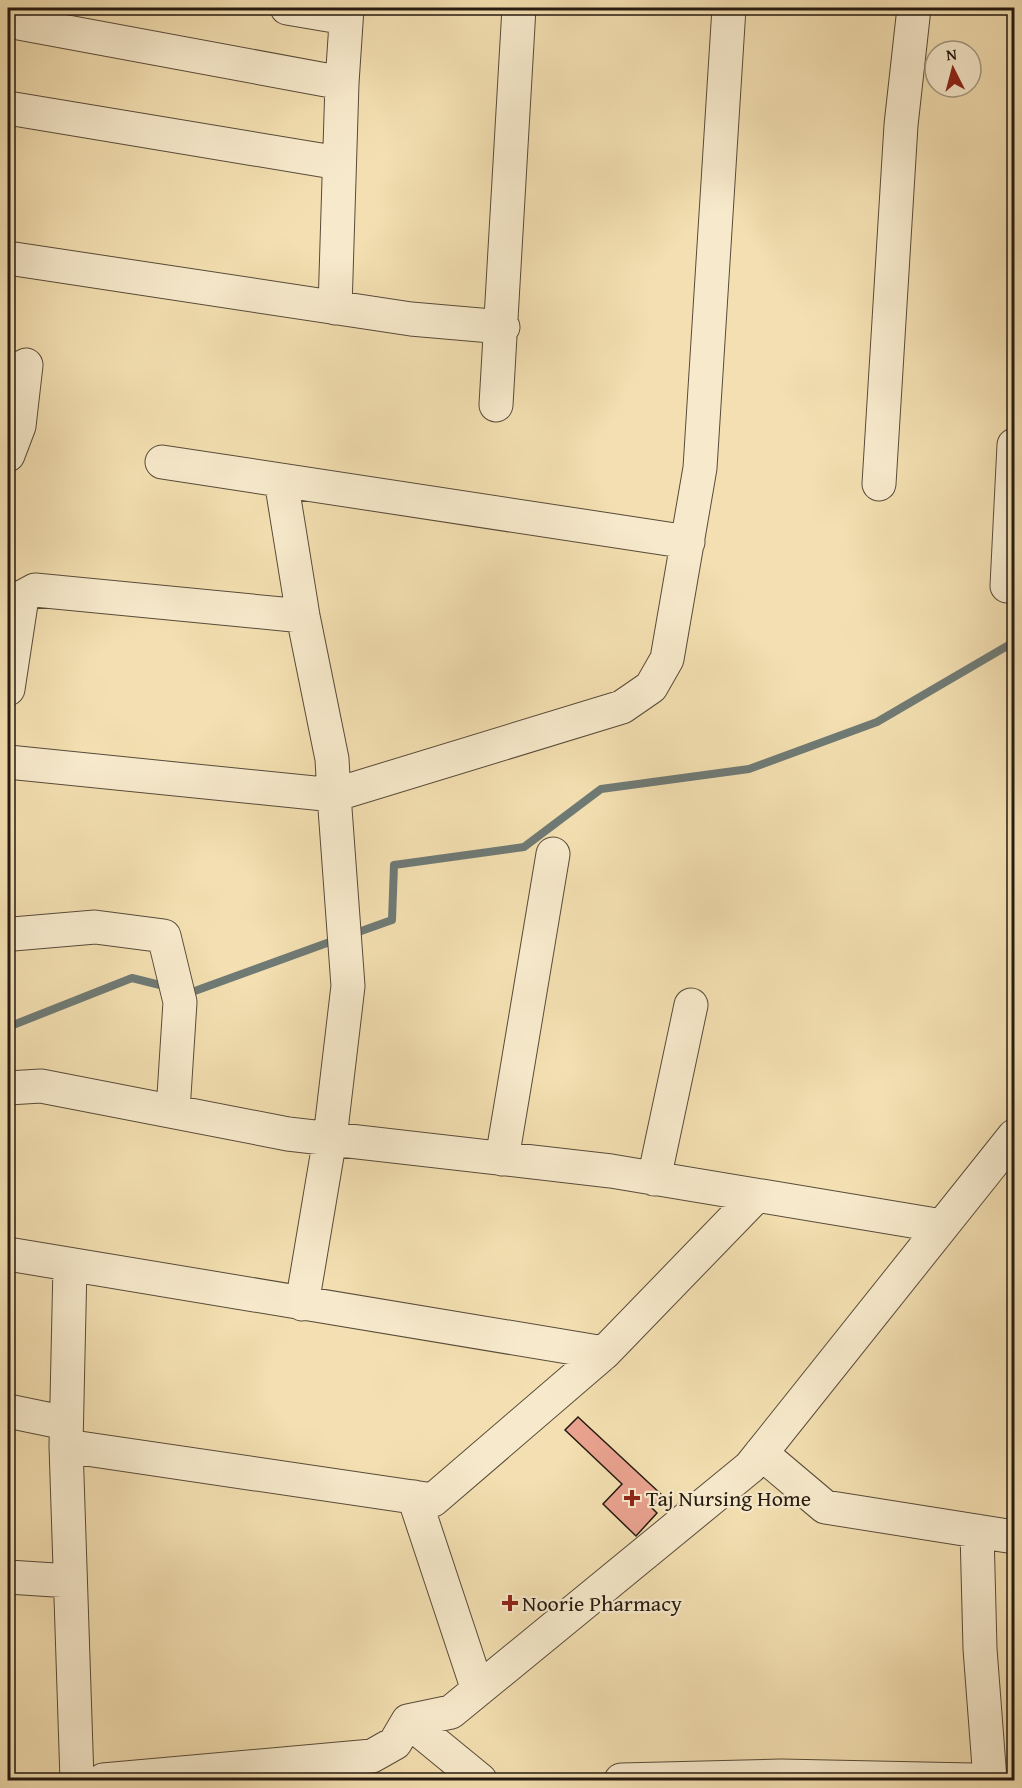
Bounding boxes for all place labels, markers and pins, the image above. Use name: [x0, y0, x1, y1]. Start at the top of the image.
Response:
place label: Taj Nursing Home: [646, 1482, 811, 1514]
marker: Taj Nursing Home: [623, 1489, 641, 1507]
place label: Noorie Pharmacy: [522, 1587, 682, 1619]
marker: Noorie Pharmacy: [503, 1596, 517, 1610]

